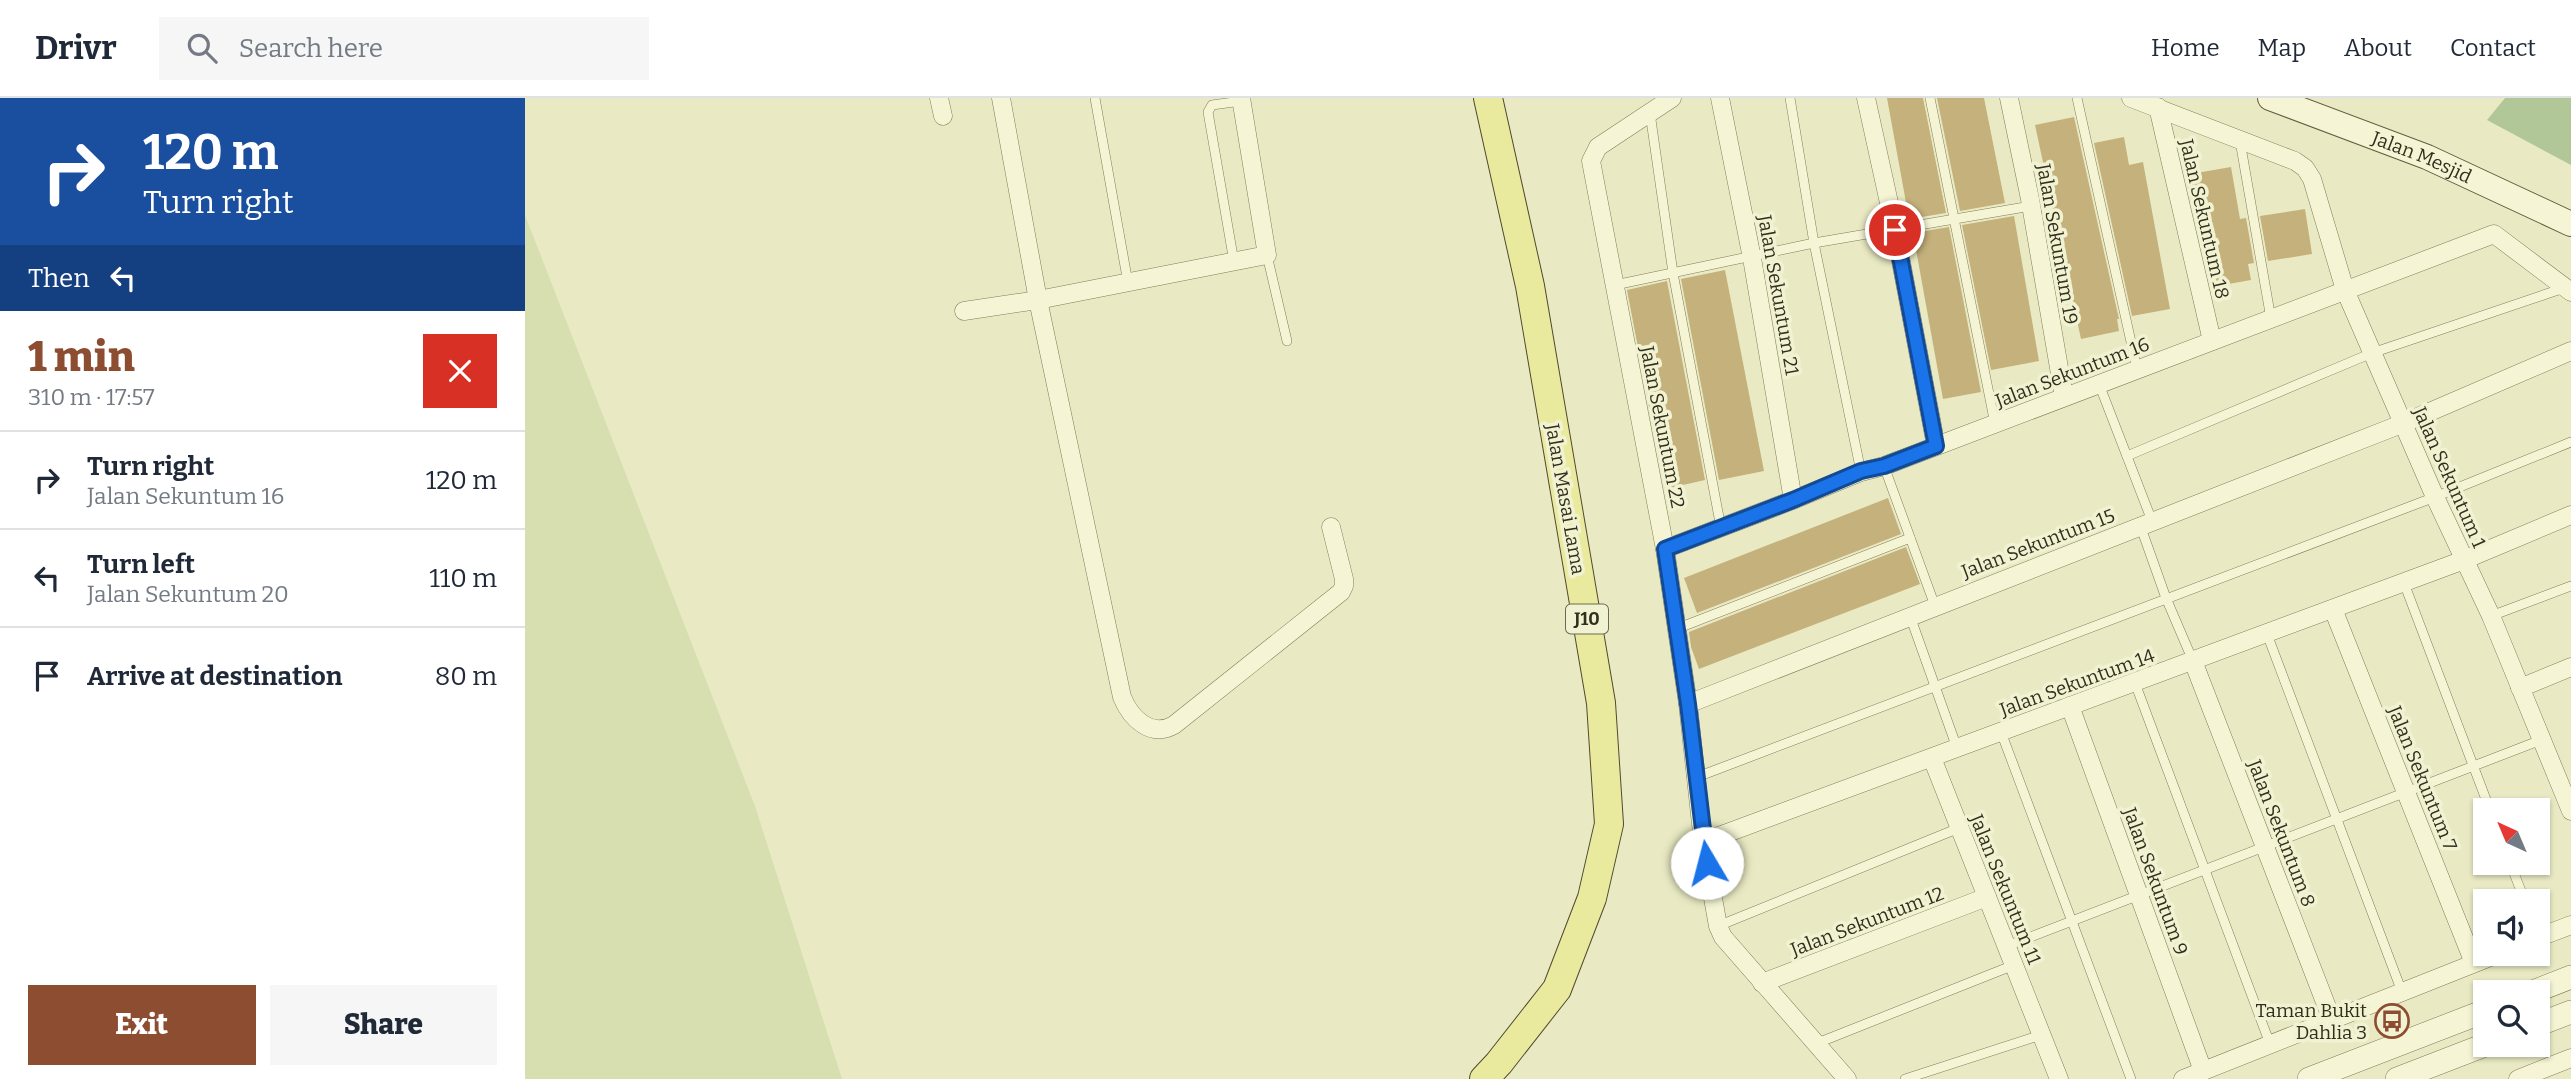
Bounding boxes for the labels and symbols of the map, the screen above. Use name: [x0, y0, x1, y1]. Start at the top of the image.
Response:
street label: Jalan Mesjid: [2368, 126, 2475, 188]
street label: Jalan Sekuntum 18: [2175, 136, 2234, 301]
street label: Jalan Sekuntum 19: [2032, 161, 2083, 326]
pin: [1865, 200, 1925, 260]
street label: Jalan Sekuntum 21: [1753, 212, 1804, 377]
street label: Jalan Sekuntum 16: [1991, 333, 2152, 413]
street label: Jalan Sekuntum 22: [1635, 343, 1690, 510]
street label: Jalan Sekuntum 1: [2408, 402, 2491, 552]
street label: Jalan Masai Lama: [1541, 421, 1590, 577]
street label: Jalan Sekuntum 15: [1957, 504, 2118, 584]
road number: J10: [1566, 604, 1608, 634]
street label: Jalan Sekuntum 14: [1996, 644, 2158, 721]
street label: Jalan Sekuntum 7: [2383, 702, 2462, 854]
street label: Jalan Sekuntum 8: [2243, 755, 2320, 910]
north arrow: [2473, 798, 2550, 875]
street label: Jalan Sekuntum 9: [2118, 803, 2193, 958]
street label: Jalan Sekuntum 11: [1965, 810, 2046, 968]
position arrow: [1670, 826, 1744, 900]
street label: Jalan Sekuntum 12: [1786, 882, 1947, 962]
place label: Taman Bukit Dahlia 3: [2256, 999, 2367, 1044]
bus stop icon: Taman Bukit Dahlia 3: [2373, 1002, 2411, 1040]

